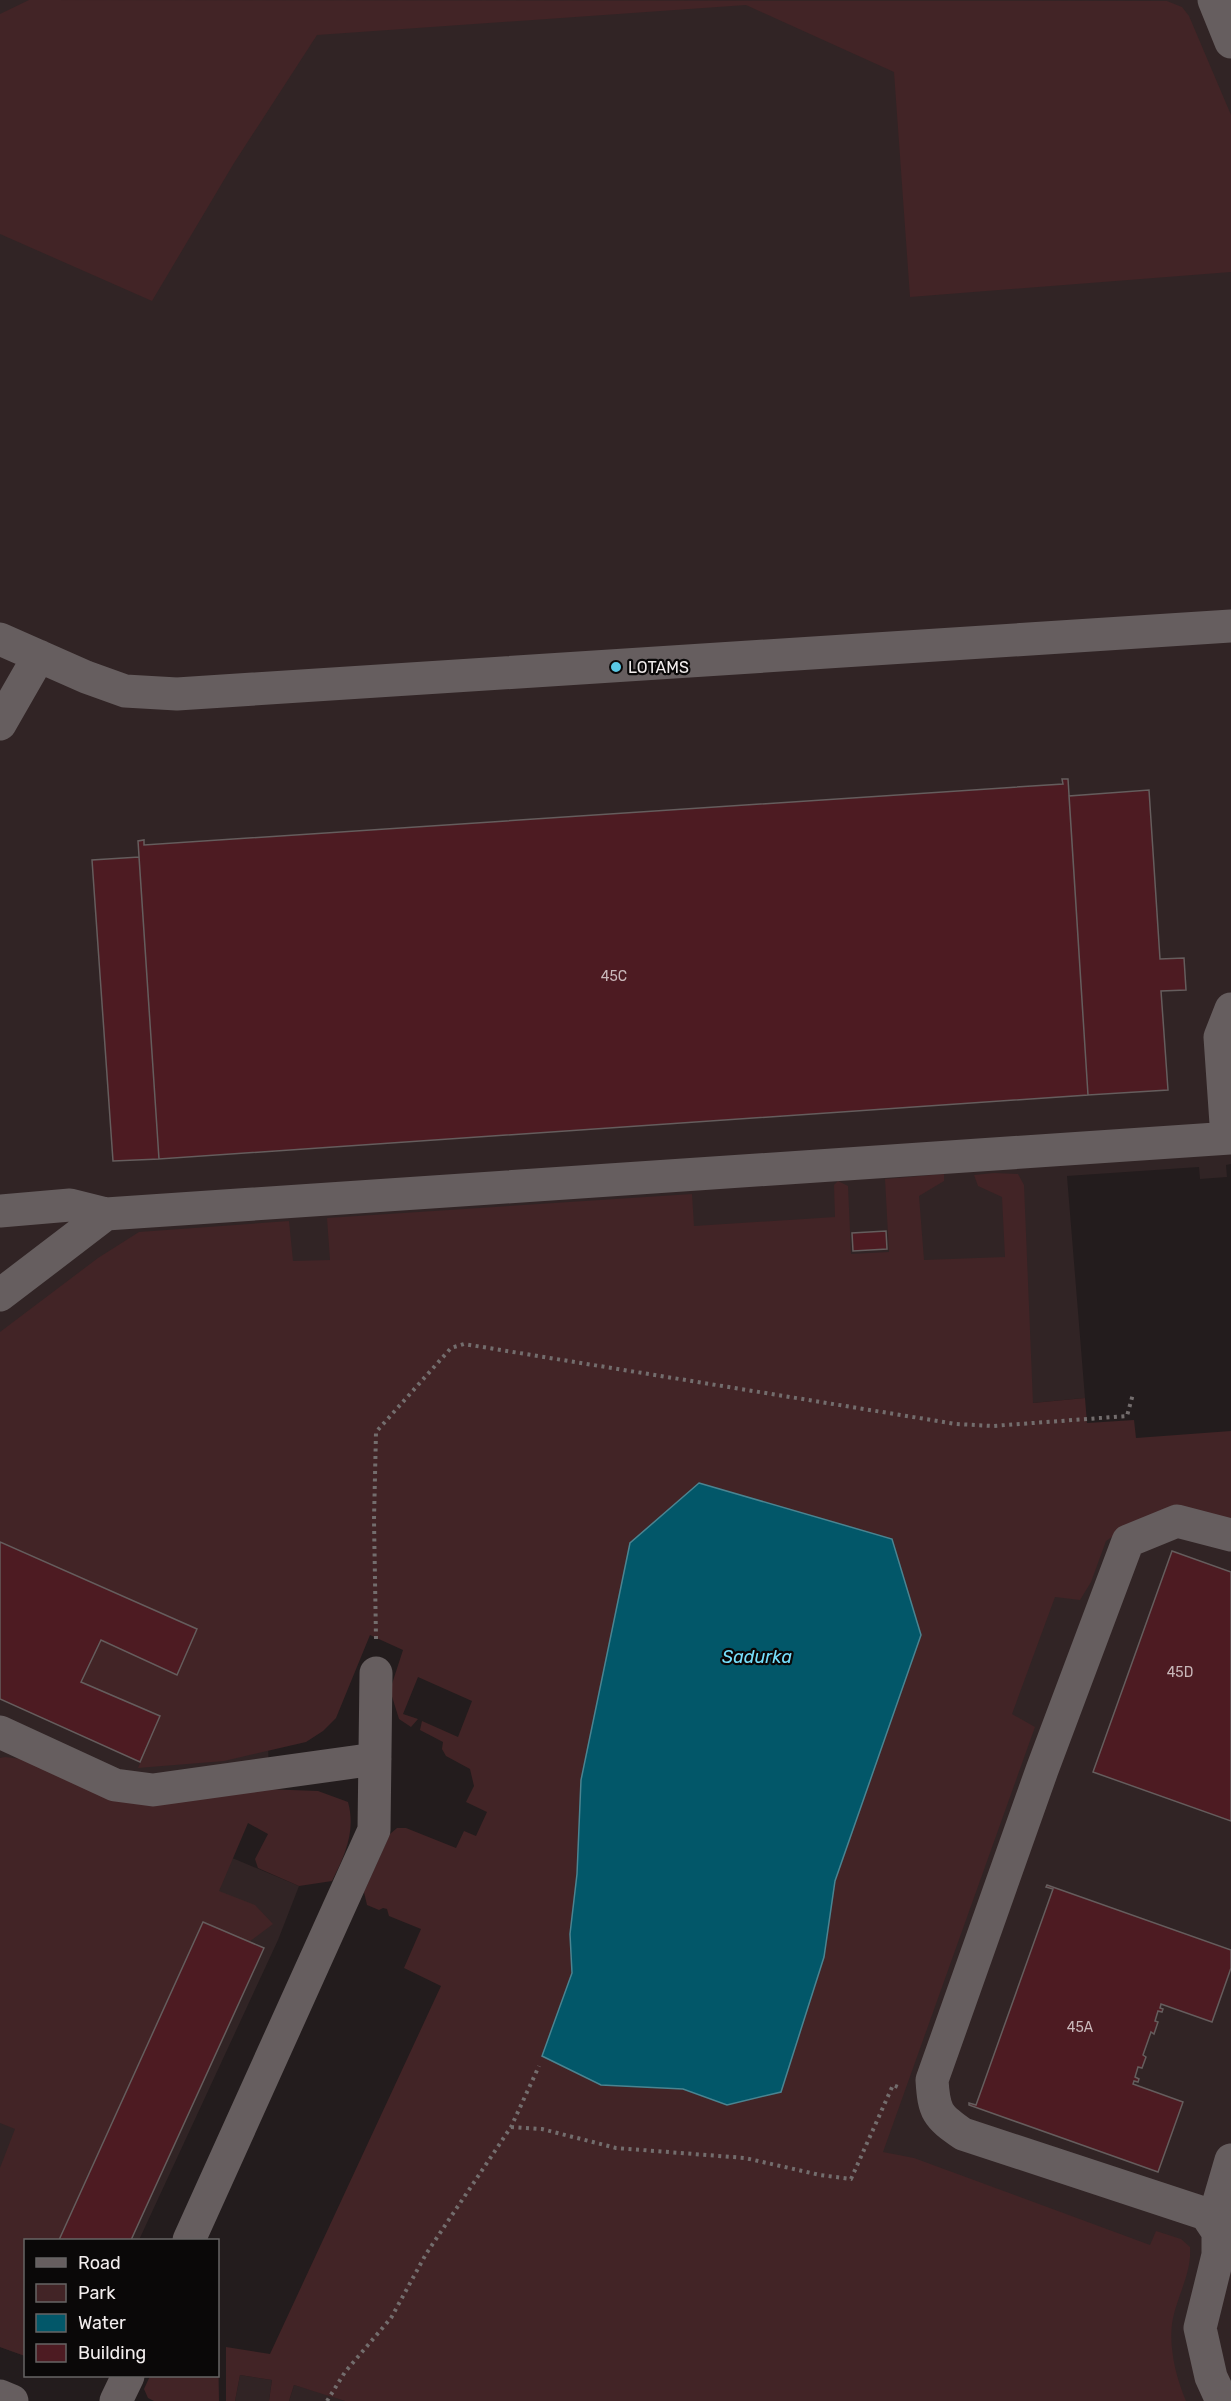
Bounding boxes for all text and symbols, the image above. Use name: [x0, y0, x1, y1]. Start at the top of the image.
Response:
place label: LOTAMS: [628, 658, 689, 677]
marker: LOTAMS: [609, 660, 623, 674]
house number: 45C: [601, 968, 627, 985]
water label: Sadurka: [722, 1646, 792, 1668]
house number: 45D: [1167, 1664, 1193, 1681]
house number: 45A: [1067, 2019, 1094, 2036]
legend: [24, 2239, 219, 2377]
text: Road: [78, 2252, 121, 2274]
text: Park: [78, 2282, 116, 2304]
text: Water: [78, 2312, 126, 2334]
text: Building: [78, 2342, 146, 2364]

